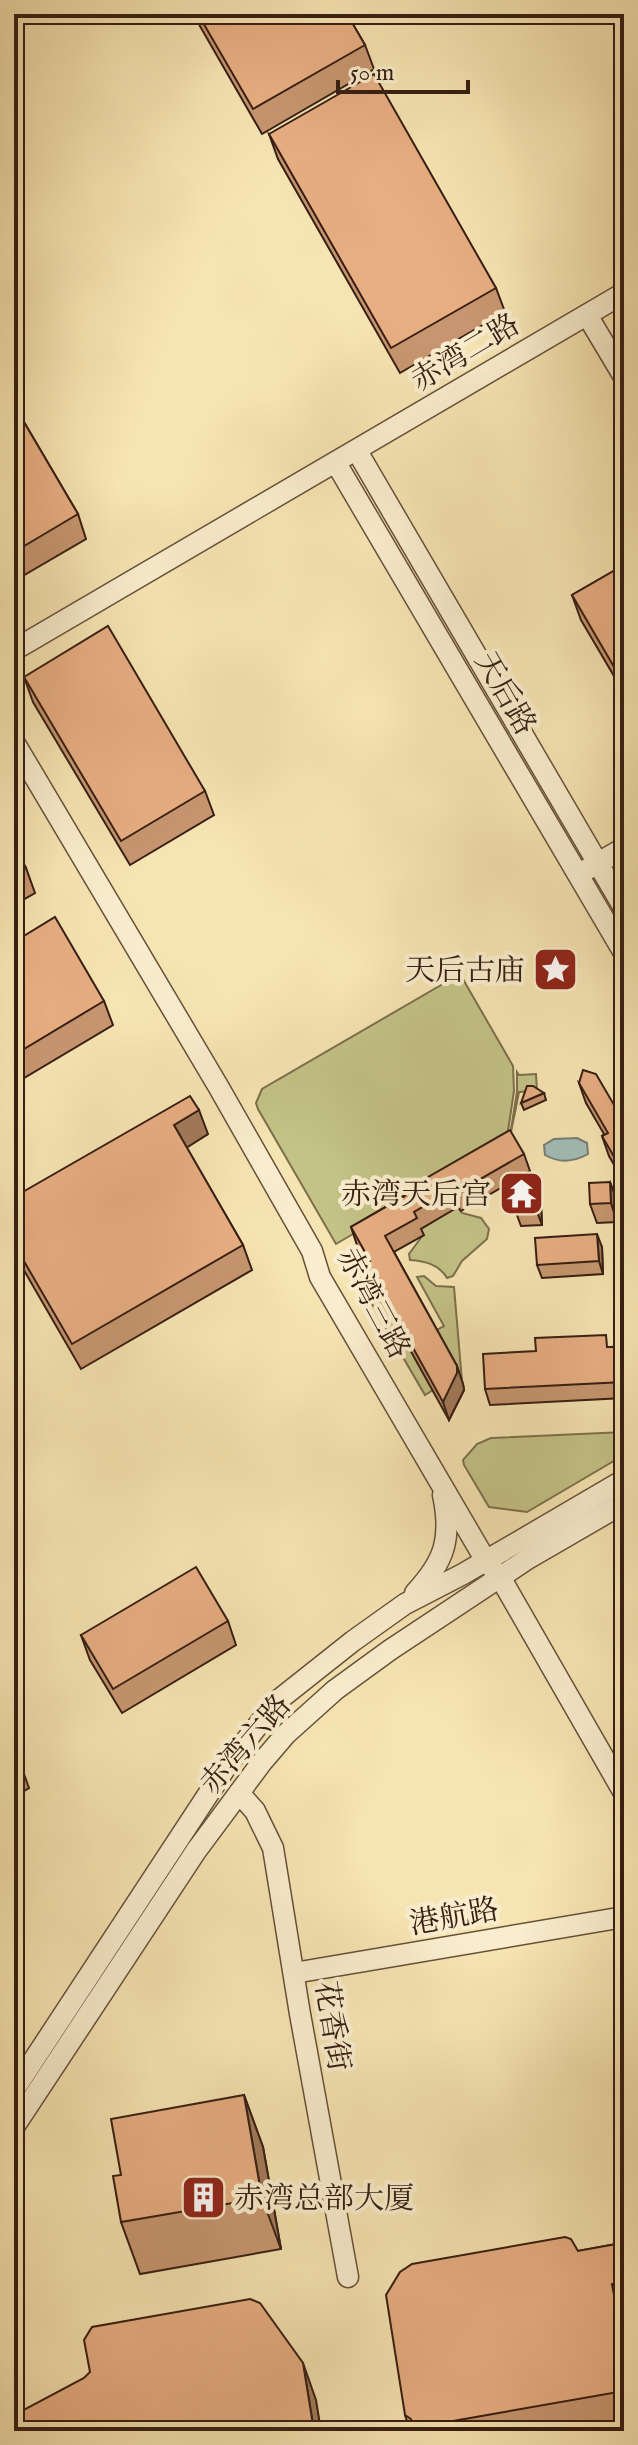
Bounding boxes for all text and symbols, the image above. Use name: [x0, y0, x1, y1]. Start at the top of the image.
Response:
scale bar: [338, 44, 468, 94]
text: 50 m: [350, 58, 394, 89]
street label: 赤湾二路: [405, 307, 527, 401]
street label: 天后路: [465, 646, 543, 742]
place icon: 天后古庙: [532, 946, 580, 994]
place label: 天后古庙: [405, 953, 525, 991]
temple icon: 赤湾天后宫: [498, 1170, 546, 1218]
place label: 赤湾天后宫: [341, 1177, 491, 1215]
street label: 赤湾三路: [327, 1242, 417, 1366]
street label: 赤湾六路: [193, 1688, 300, 1803]
street label: 港航路: [407, 1891, 502, 1944]
street label: 花香街: [305, 1979, 357, 2074]
building icon: 赤湾总部大厦: [179, 2174, 227, 2222]
place label: 赤湾总部大厦: [234, 2181, 414, 2219]

